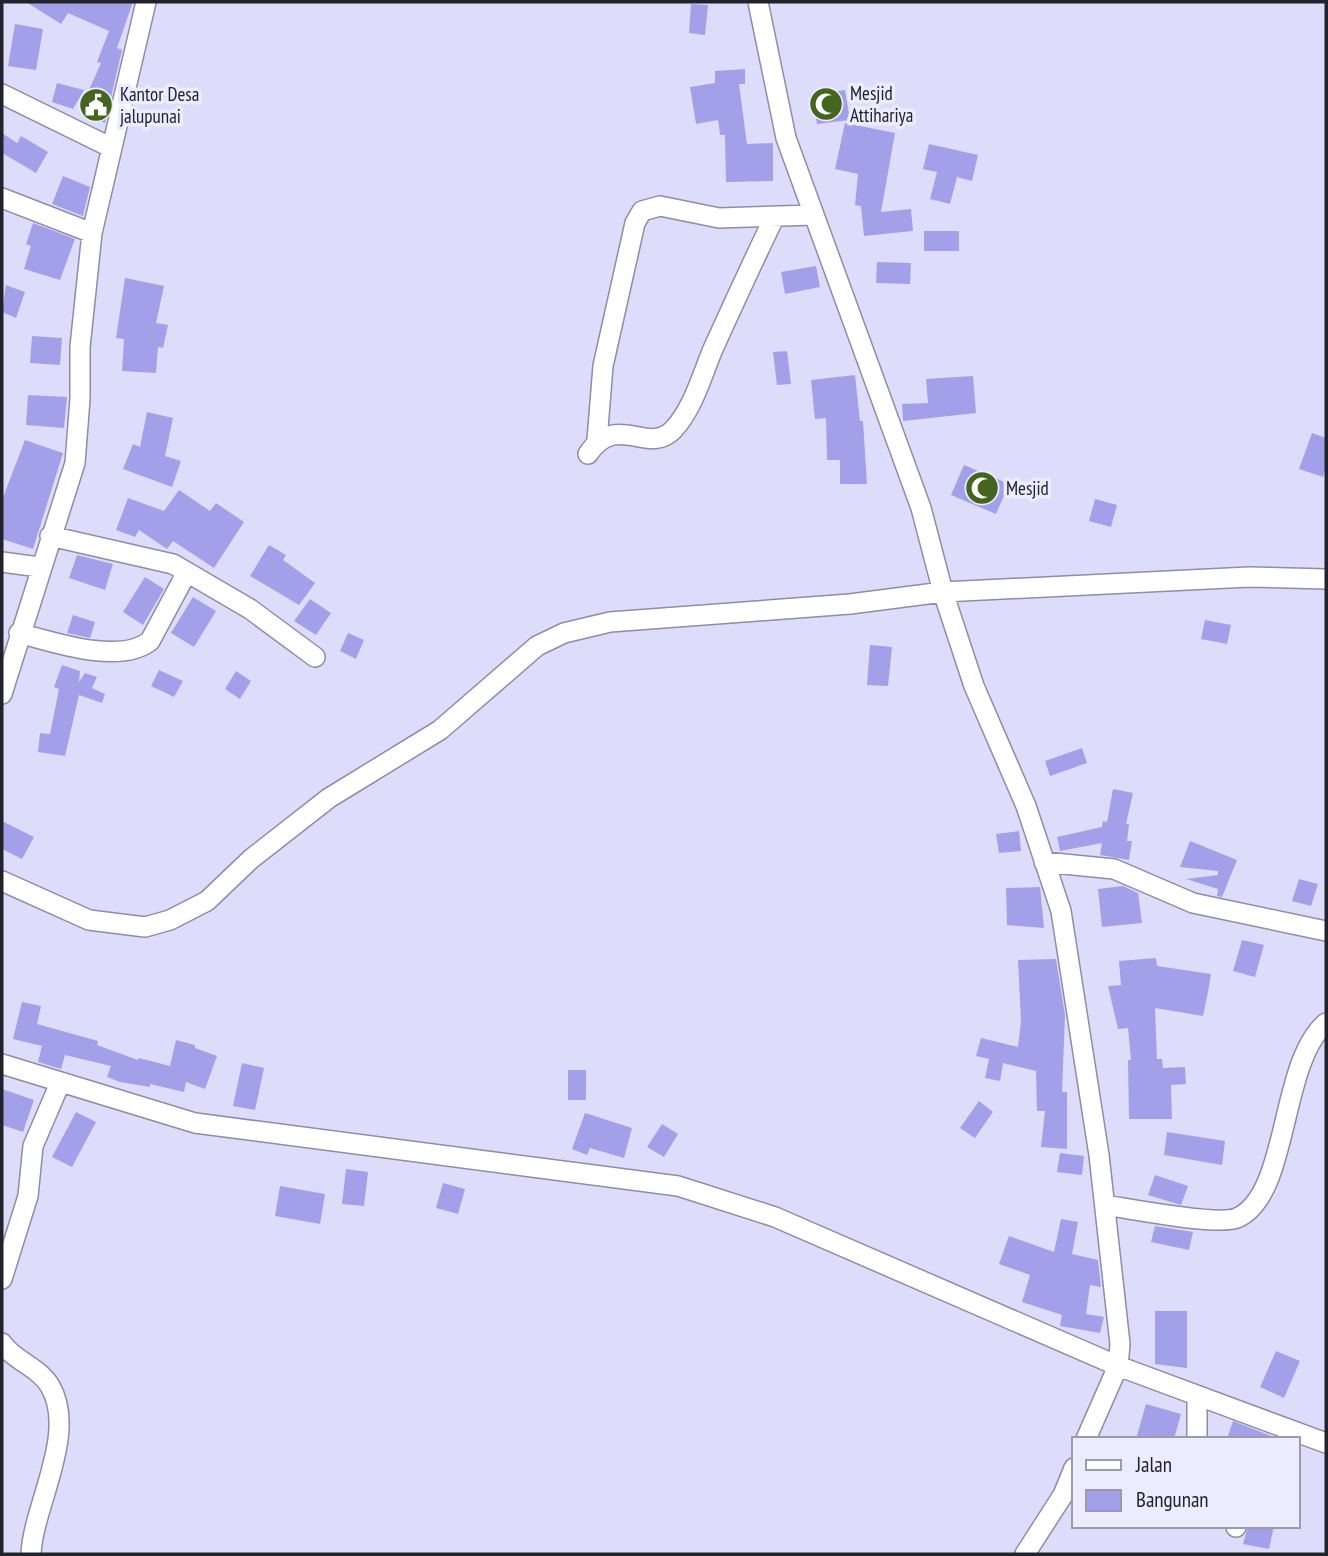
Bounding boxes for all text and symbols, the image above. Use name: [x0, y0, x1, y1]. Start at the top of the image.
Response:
place label: Mesjid Attihariya: [850, 81, 913, 127]
place label: Kantor Desa jalupunai: [120, 82, 199, 128]
mosque icon: Mesjid Attihariya: [807, 85, 845, 123]
public building icon: Kantor Desa jalupunai: [77, 86, 115, 124]
mosque icon: Mesjid: [963, 469, 1001, 507]
place label: Mesjid: [1006, 476, 1049, 500]
legend: [1072, 1437, 1300, 1528]
text: Jalan: [1135, 1451, 1172, 1478]
text: Bangunan: [1136, 1486, 1209, 1513]

